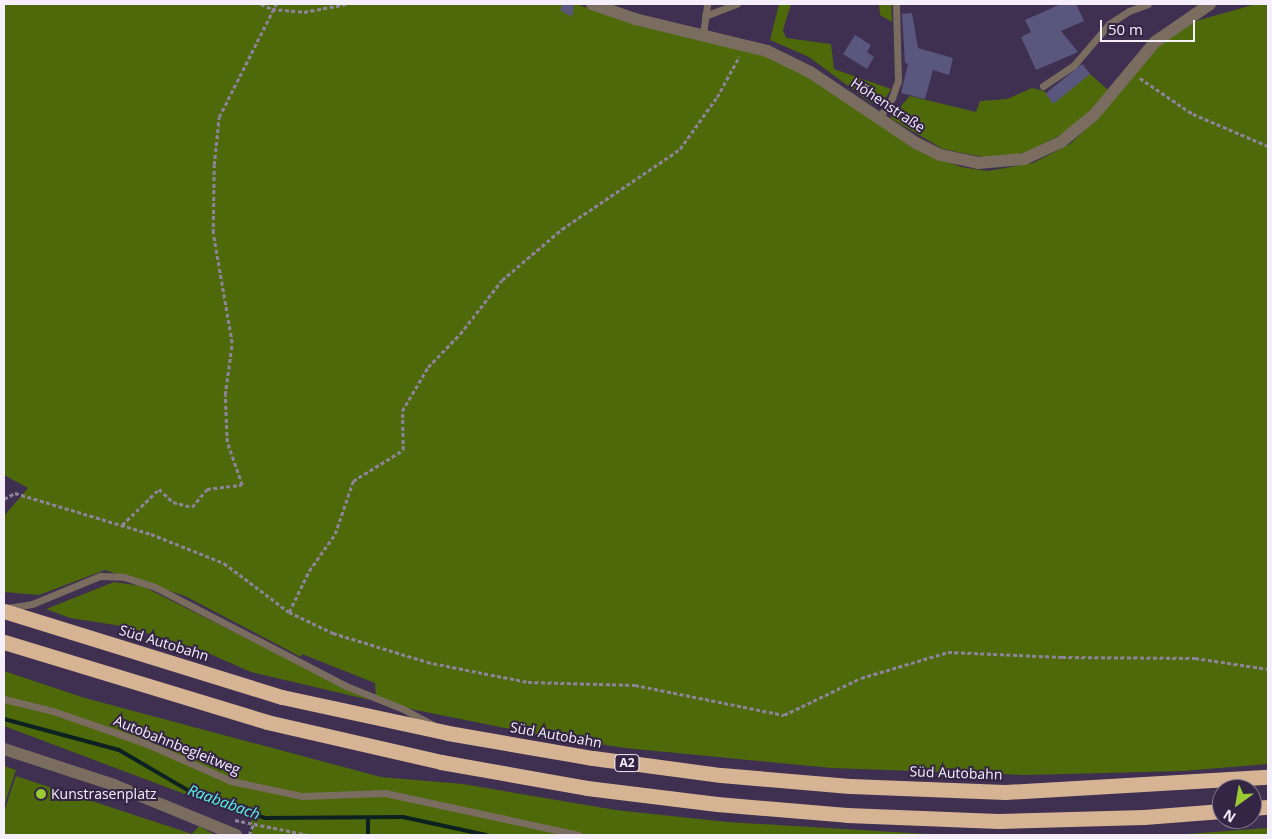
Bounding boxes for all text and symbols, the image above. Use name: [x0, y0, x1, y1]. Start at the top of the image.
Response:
scale bar: [1102, 10, 1197, 42]
text: 50 m: [1108, 19, 1143, 39]
street label: Höhenstraße: [848, 74, 928, 136]
street label: Süd Autobahn: [117, 621, 211, 665]
street label: Autobahnbegleitweg: [111, 712, 243, 778]
street label: Süd Autobahn: [509, 719, 603, 751]
road number: A2: [613, 754, 641, 772]
street label: Süd Autobahn: [909, 763, 1003, 783]
north arrow: [1212, 779, 1262, 829]
water label: Raababach: [186, 781, 262, 823]
place label: Kunstrasenplatz: [51, 786, 156, 802]
marker: Kunstrasenplatz: [35, 788, 47, 800]
text: N: [1219, 805, 1239, 827]

